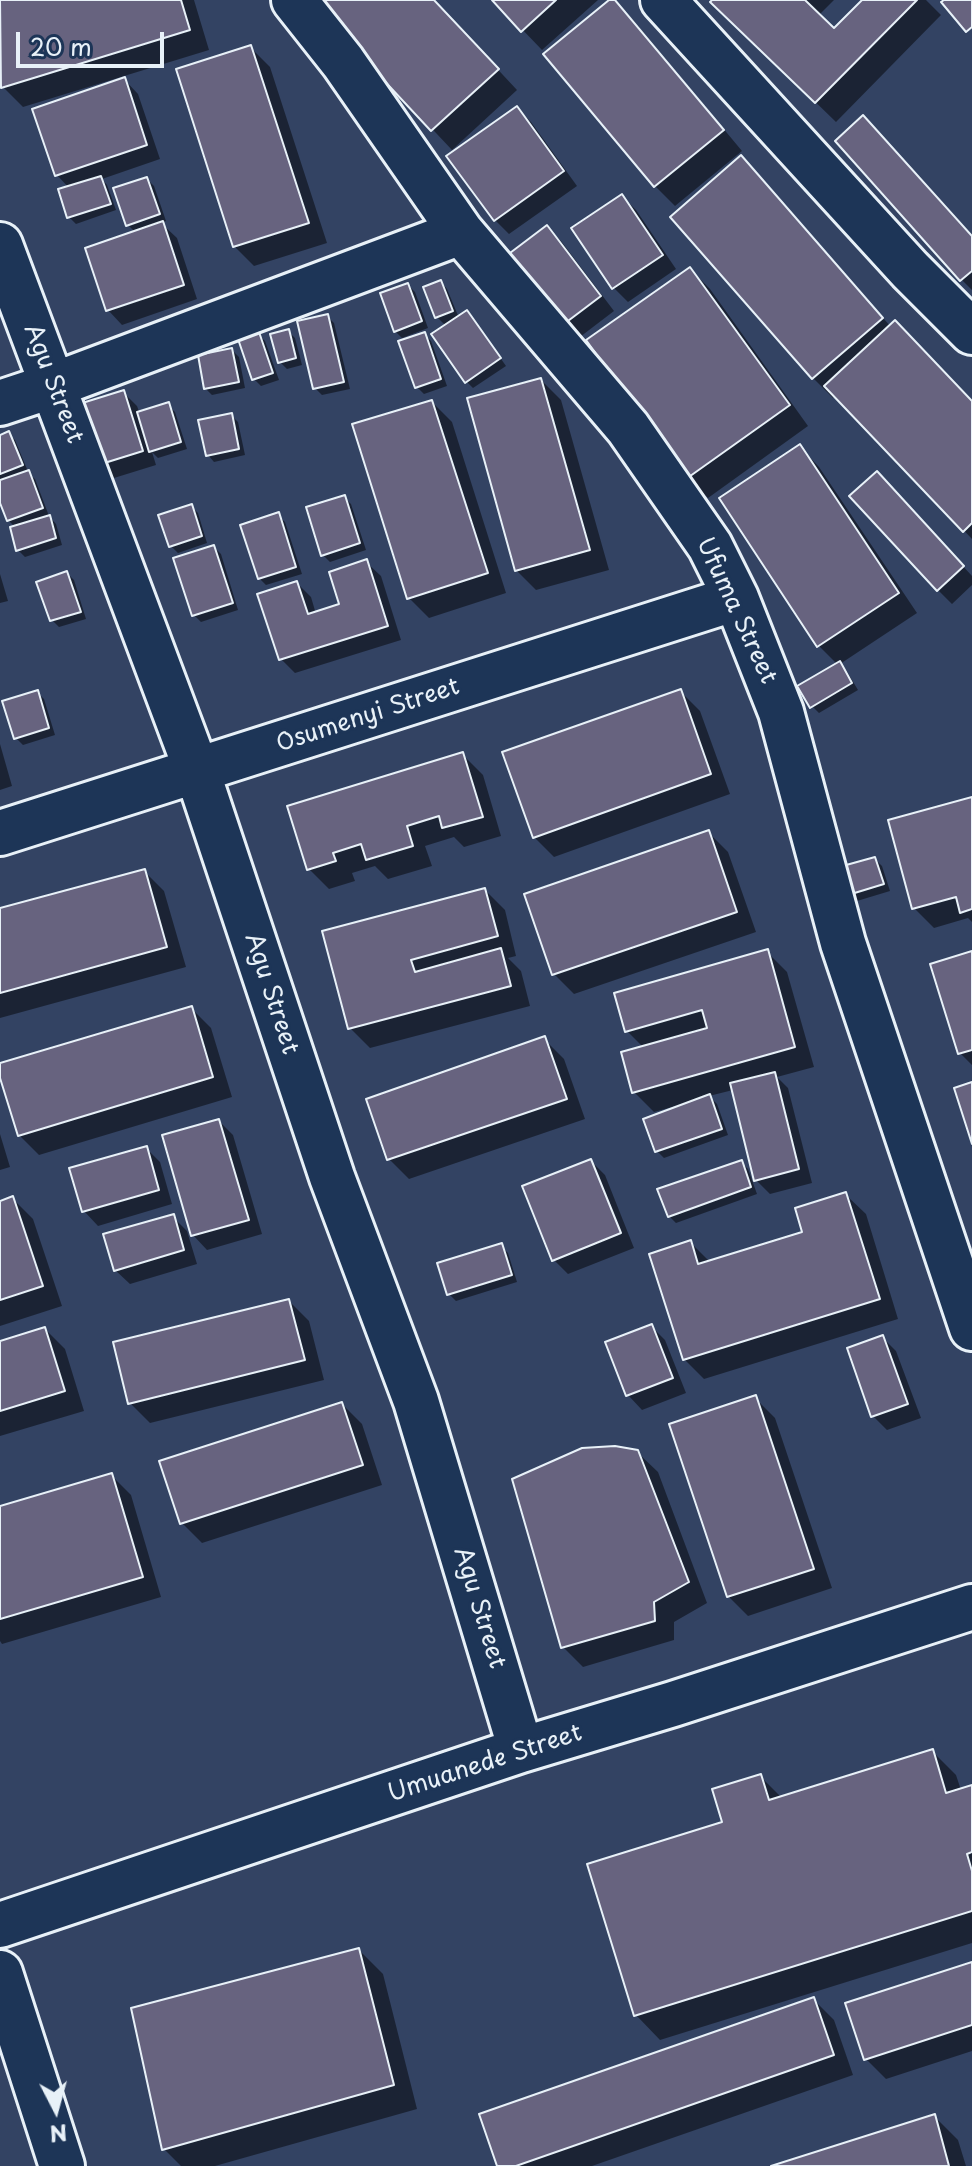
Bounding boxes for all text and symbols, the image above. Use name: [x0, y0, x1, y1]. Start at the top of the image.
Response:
scale bar: [20, 16, 168, 66]
text: 20 m: [30, 28, 92, 64]
street label: Agu Street: [17, 320, 89, 448]
street label: Ufuma Street: [690, 533, 782, 689]
street label: Osumenyi Street: [273, 673, 463, 759]
street label: Agu Street: [238, 930, 304, 1058]
street label: Agu Street: [447, 1544, 511, 1672]
street label: Umuanede Street: [384, 1719, 586, 1809]
north arrow: [16, 2070, 96, 2150]
text: N: [48, 2117, 69, 2152]

